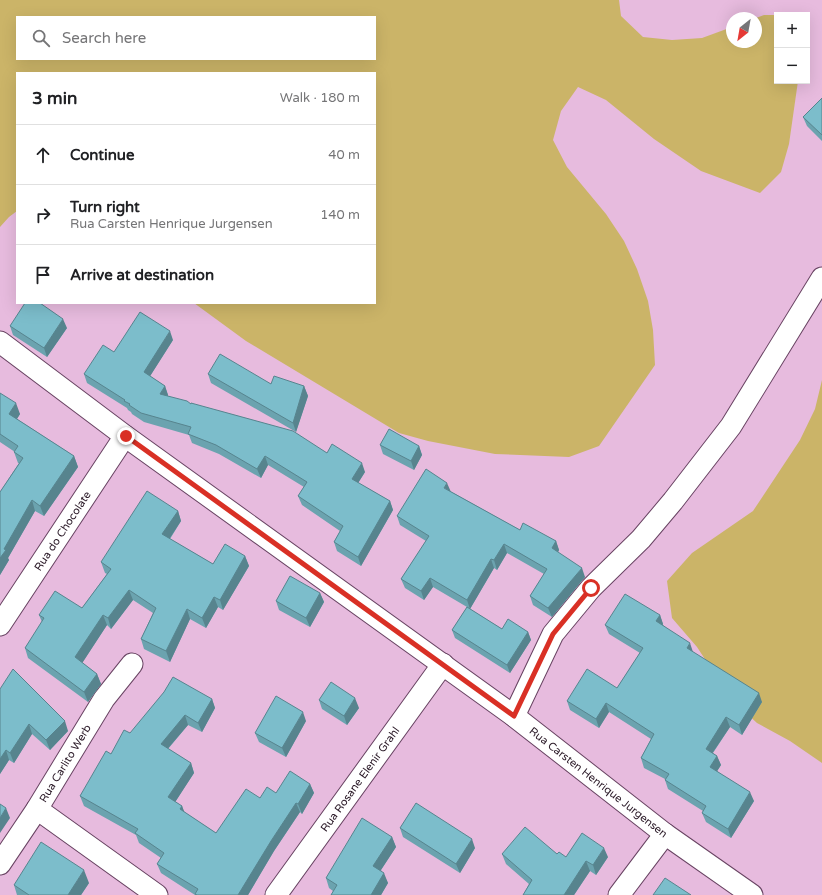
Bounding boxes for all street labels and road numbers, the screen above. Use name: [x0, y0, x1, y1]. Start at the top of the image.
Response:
street label: Rua do Chocolate: [32, 489, 94, 573]
street label: Rua Carlito Werb: [37, 722, 94, 805]
street label: Rua Rosane Elenir Grahl: [318, 724, 402, 834]
street label: Rua Carsten Henrique Jurgensen: [527, 724, 670, 840]

